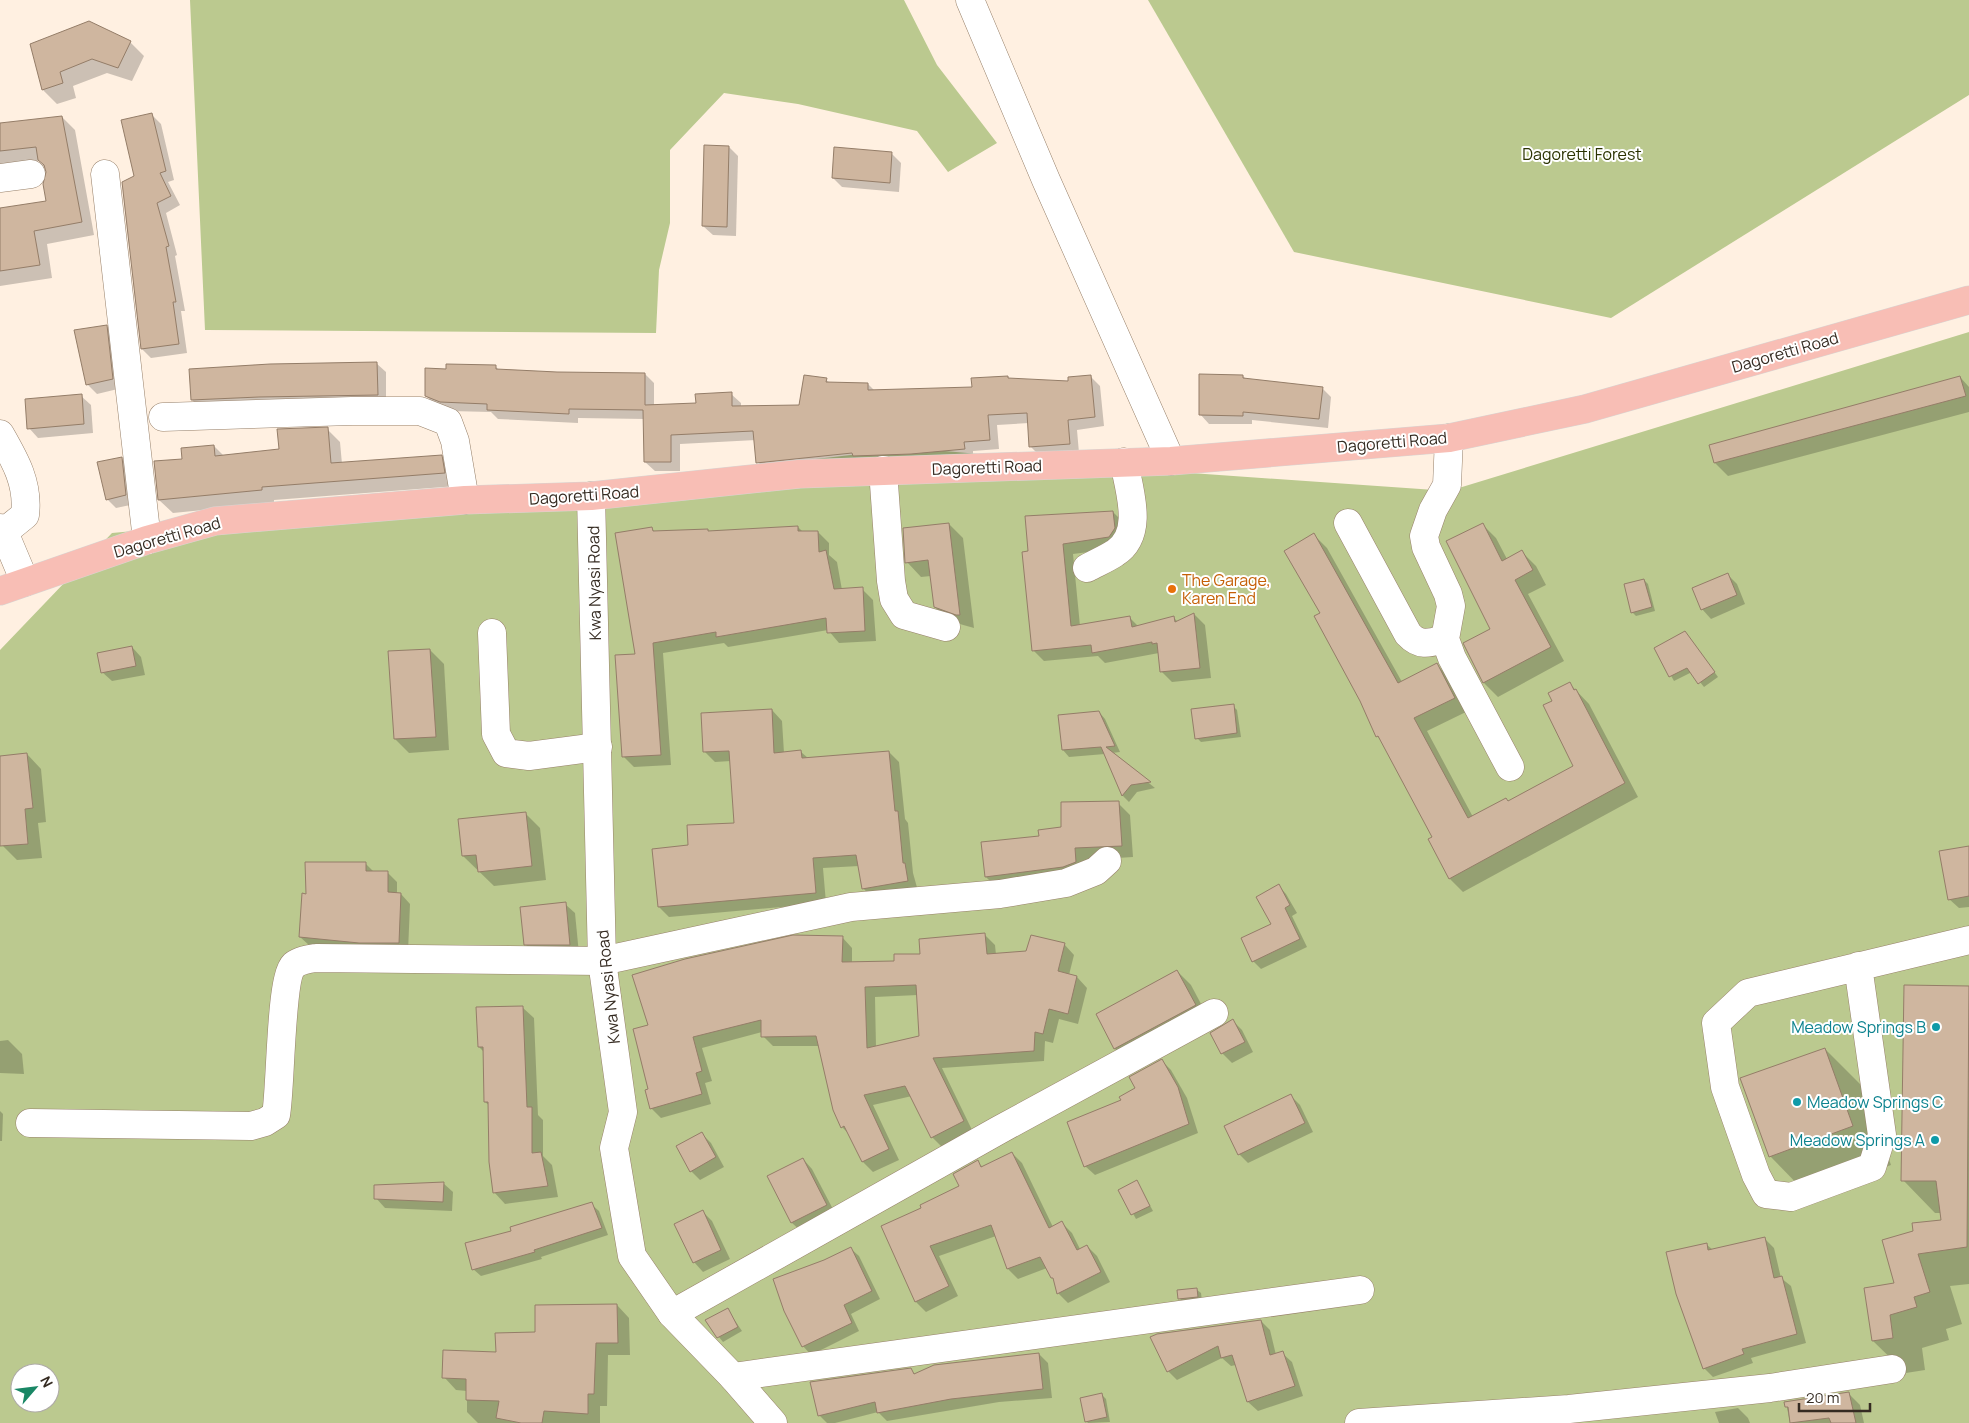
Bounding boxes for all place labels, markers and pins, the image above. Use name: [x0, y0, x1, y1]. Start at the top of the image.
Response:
place label: The Garage, Karen End: [1182, 569, 1271, 609]
marker: The Garage, Karen End: [1166, 583, 1178, 595]
place label: Meadow Springs B: [1791, 1016, 1926, 1038]
marker: Meadow Springs B: [1930, 1021, 1942, 1033]
place label: Meadow Springs C: [1807, 1091, 1944, 1113]
marker: Meadow Springs C: [1791, 1096, 1803, 1108]
place label: Meadow Springs A: [1790, 1129, 1925, 1151]
marker: Meadow Springs A: [1929, 1134, 1941, 1146]

